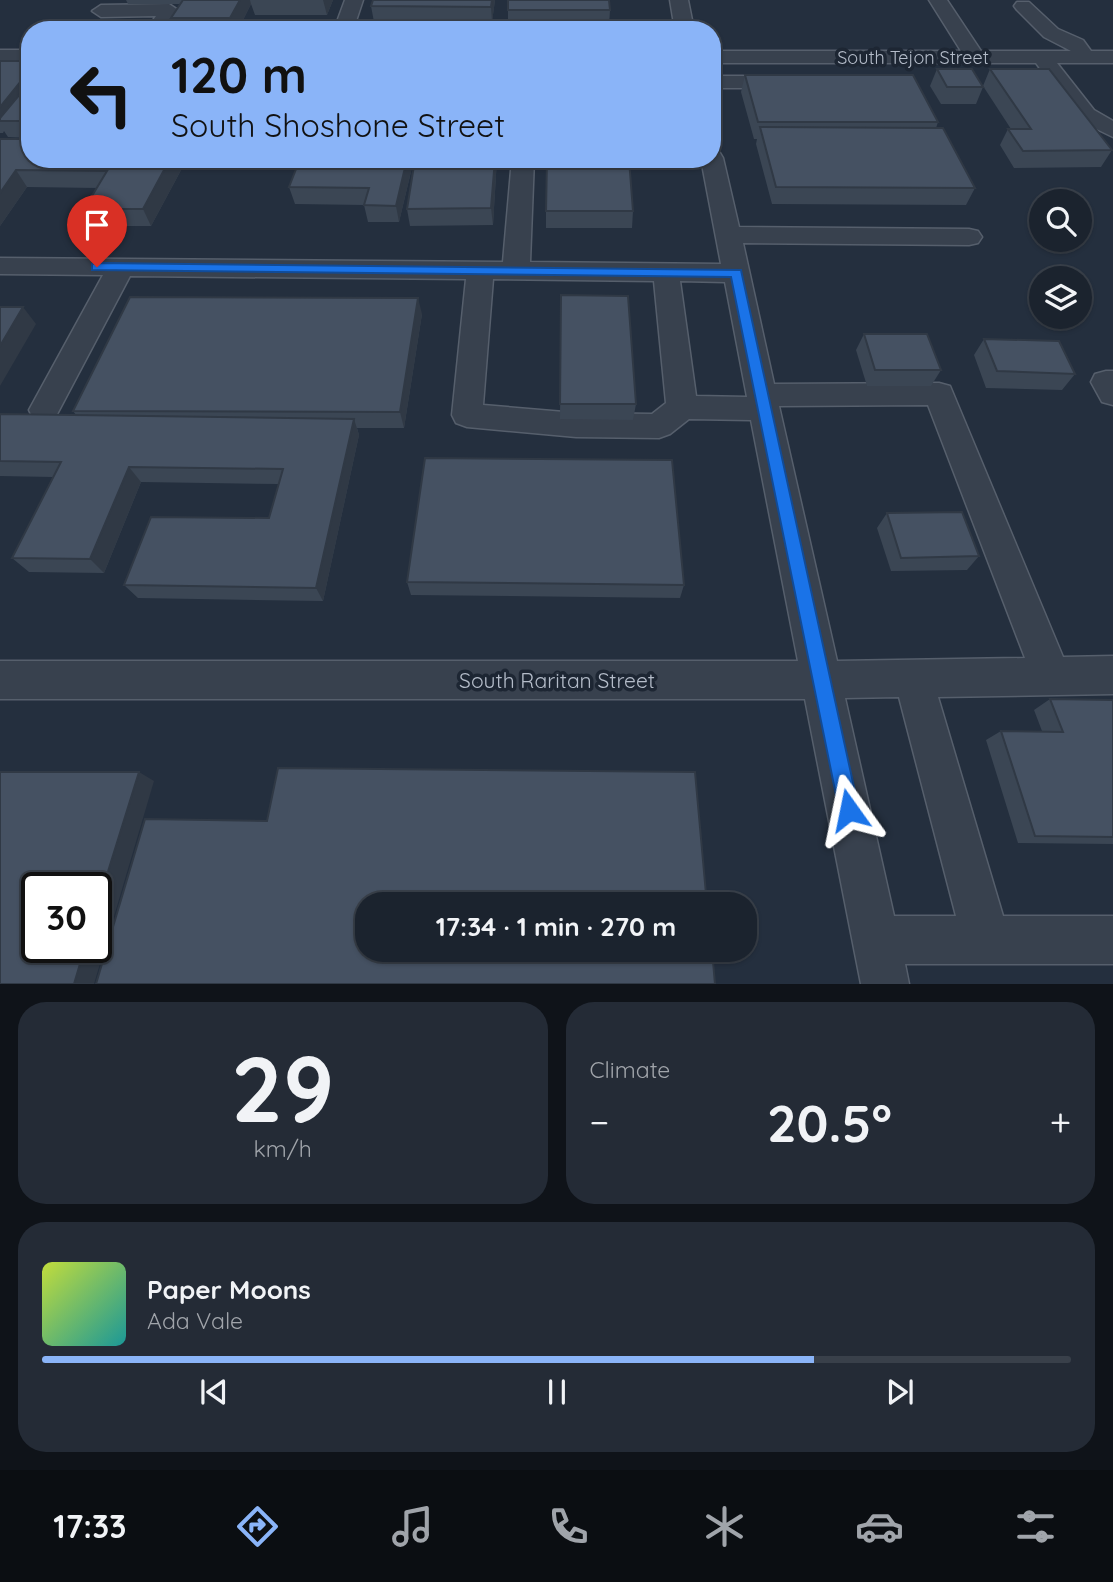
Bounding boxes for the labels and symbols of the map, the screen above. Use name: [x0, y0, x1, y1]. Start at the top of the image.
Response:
street label: South Tejon Street: [837, 46, 989, 69]
pin: [67, 195, 127, 267]
street label: South Raritan Street: [459, 667, 655, 693]
position arrow: [812, 773, 886, 847]
speed limit sign: 30: [21, 872, 112, 963]

